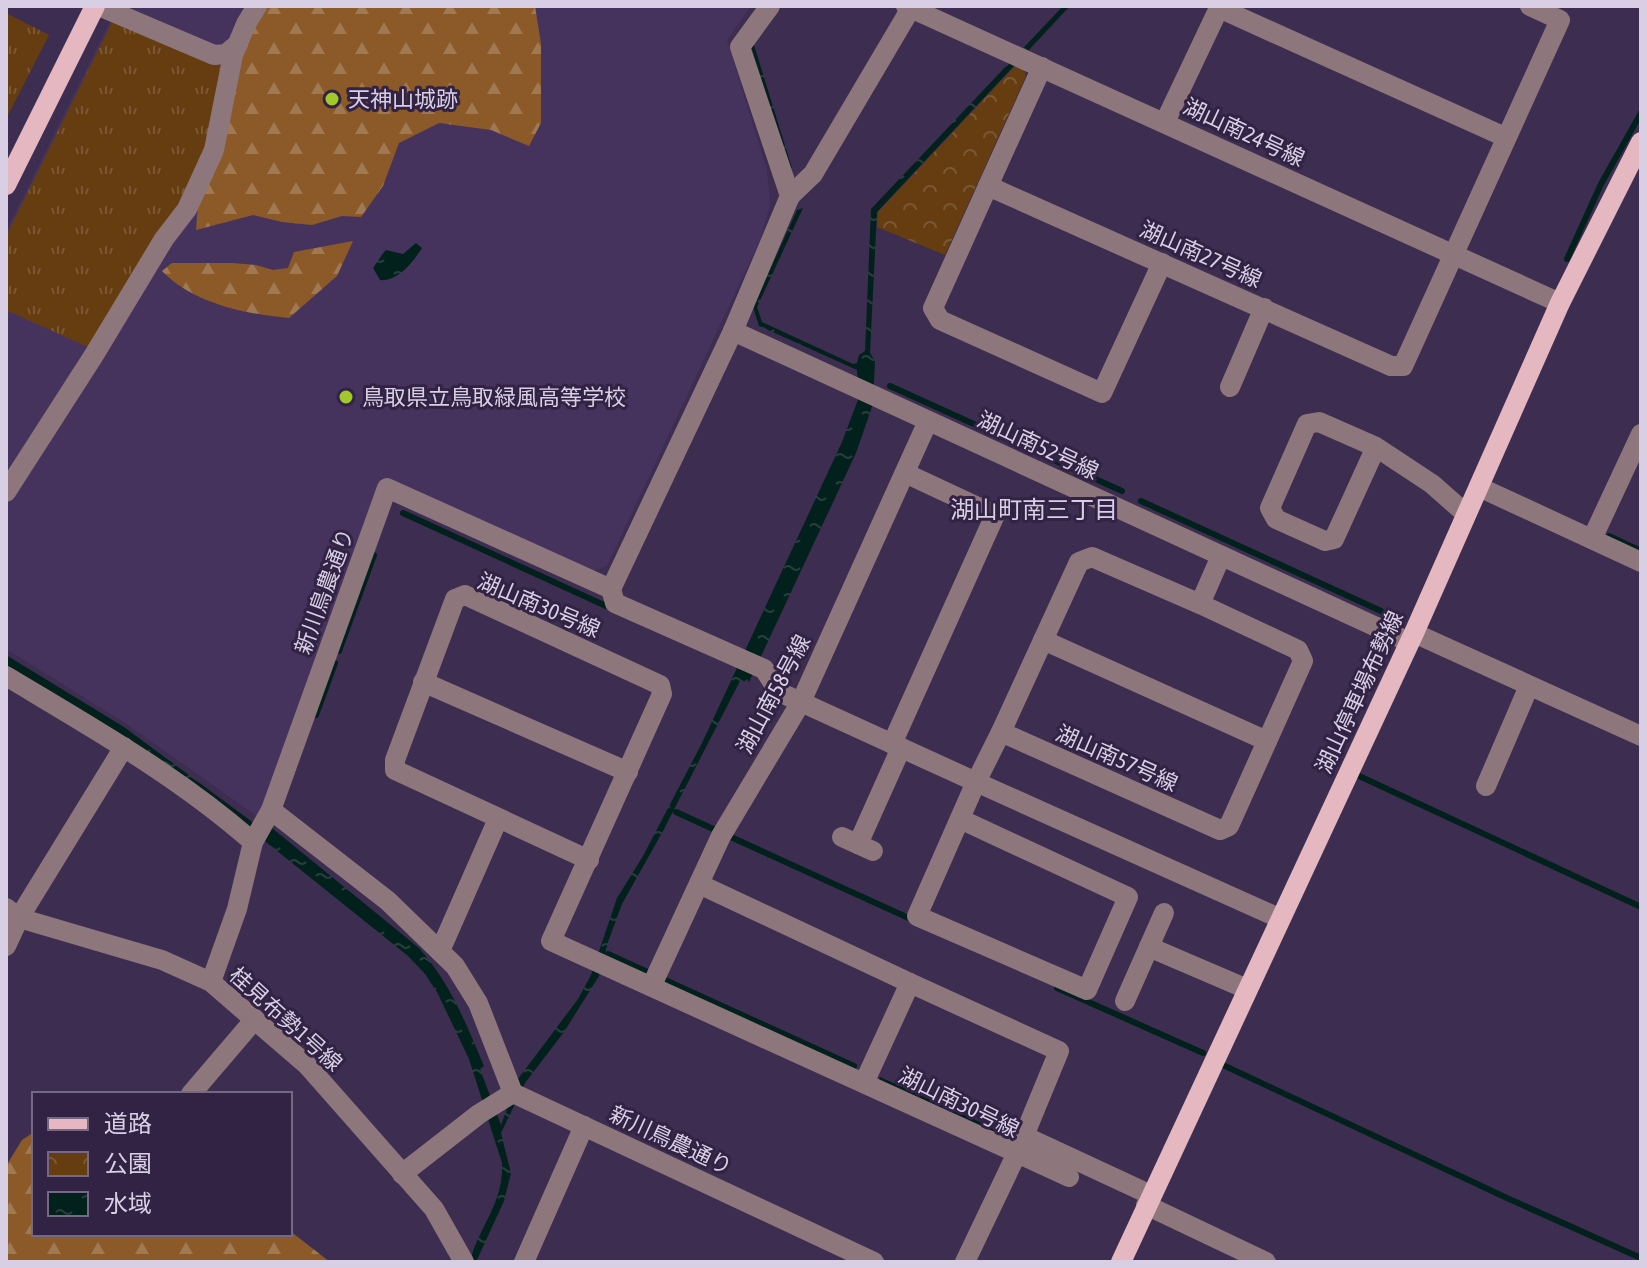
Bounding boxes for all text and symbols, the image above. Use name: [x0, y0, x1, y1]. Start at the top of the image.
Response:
place label: 天神山城跡: [348, 86, 458, 112]
marker: 天神山城跡: [323, 90, 341, 108]
street label: 湖山南24号線: [1179, 93, 1309, 171]
street label: 湖山南27号線: [1136, 216, 1266, 292]
place label: 鳥取県立鳥取緑風高等学校: [362, 384, 626, 410]
marker: 鳥取県立鳥取緑風高等学校: [337, 388, 355, 406]
street label: 湖山南52号線: [973, 406, 1103, 484]
district label: 湖山町南三丁目: [950, 496, 1118, 523]
street label: 新川鳥農通り: [289, 525, 359, 657]
street label: 湖山南30号線: [474, 568, 604, 642]
street label: 湖山停車場布勢線: [1310, 607, 1408, 777]
street label: 湖山南58号線: [731, 630, 815, 758]
street label: 湖山南57号線: [1052, 720, 1182, 796]
street label: 桂見布勢1号線: [224, 962, 348, 1076]
street label: 湖山南30号線: [895, 1062, 1023, 1142]
legend: [32, 1092, 292, 1236]
street label: 新川鳥農通り: [606, 1100, 736, 1180]
text: 道路: [104, 1110, 152, 1137]
text: 公園: [104, 1150, 152, 1177]
text: 水域: [104, 1190, 152, 1217]

